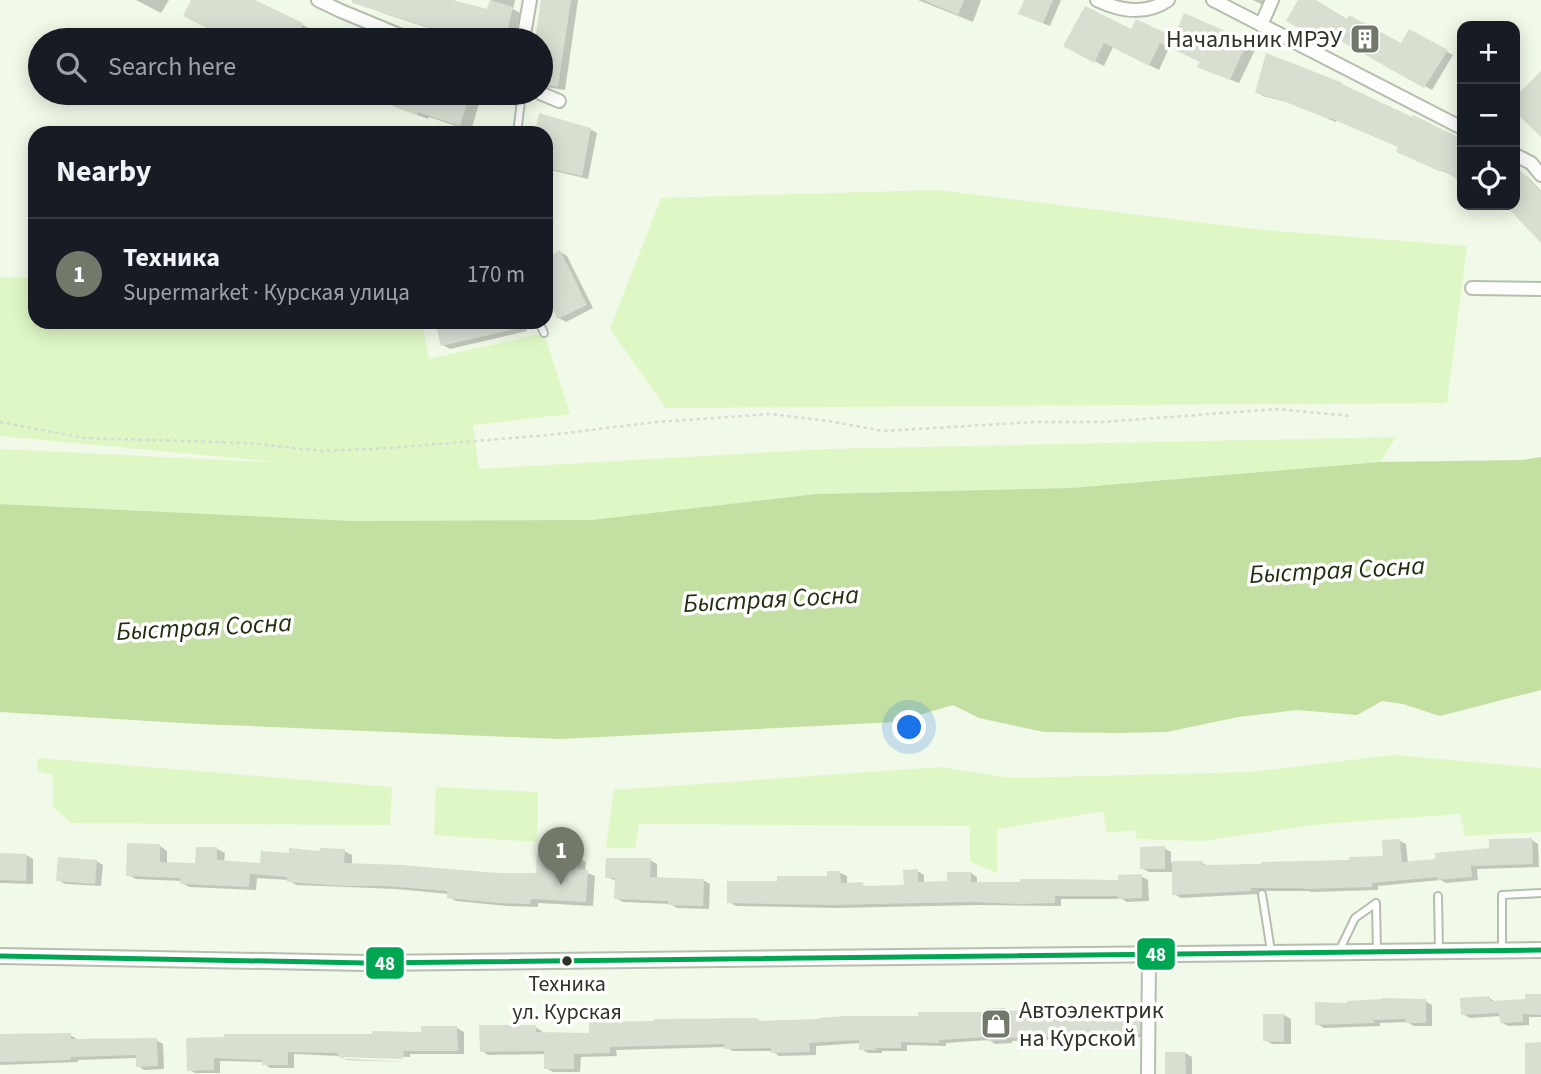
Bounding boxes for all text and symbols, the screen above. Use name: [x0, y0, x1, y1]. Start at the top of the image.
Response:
map controls: [1457, 21, 1520, 210]
button: +: [1457, 21, 1520, 84]
place label: Начальник МРЭУ: [1166, 22, 1343, 57]
building icon: Начальник МРЭУ: [1348, 22, 1382, 56]
search box: [28, 28, 553, 105]
icon: search: [52, 48, 90, 86]
text: Search here: [108, 48, 236, 85]
button: −: [1457, 84, 1520, 147]
button: locate: [1457, 147, 1520, 210]
text: Nearby: [56, 150, 151, 193]
text: Техника: [123, 239, 220, 276]
text: 1: [73, 258, 85, 291]
text: 170 m: [467, 258, 525, 291]
text: Supermarket · Курская улица: [123, 276, 410, 309]
water label: Быстрая Сосна: [1248, 547, 1426, 593]
water label: Быстрая Сосна: [682, 576, 860, 622]
water label: Быстрая Сосна: [115, 604, 293, 650]
your location: [892, 710, 926, 744]
pin: 1: [538, 827, 584, 885]
line badge: 48: [1136, 937, 1176, 971]
text: 48: [1146, 942, 1166, 969]
line badge: 48: [365, 946, 405, 980]
text: 48: [375, 951, 395, 978]
marker: Техника ул. Курская: [560, 954, 574, 968]
place label: Техника ул. Курская: [512, 968, 622, 1028]
place label: Автоэлектрик на Курской: [1019, 993, 1164, 1056]
shop icon: Автоэлектрик на Курской: [979, 1007, 1013, 1041]

